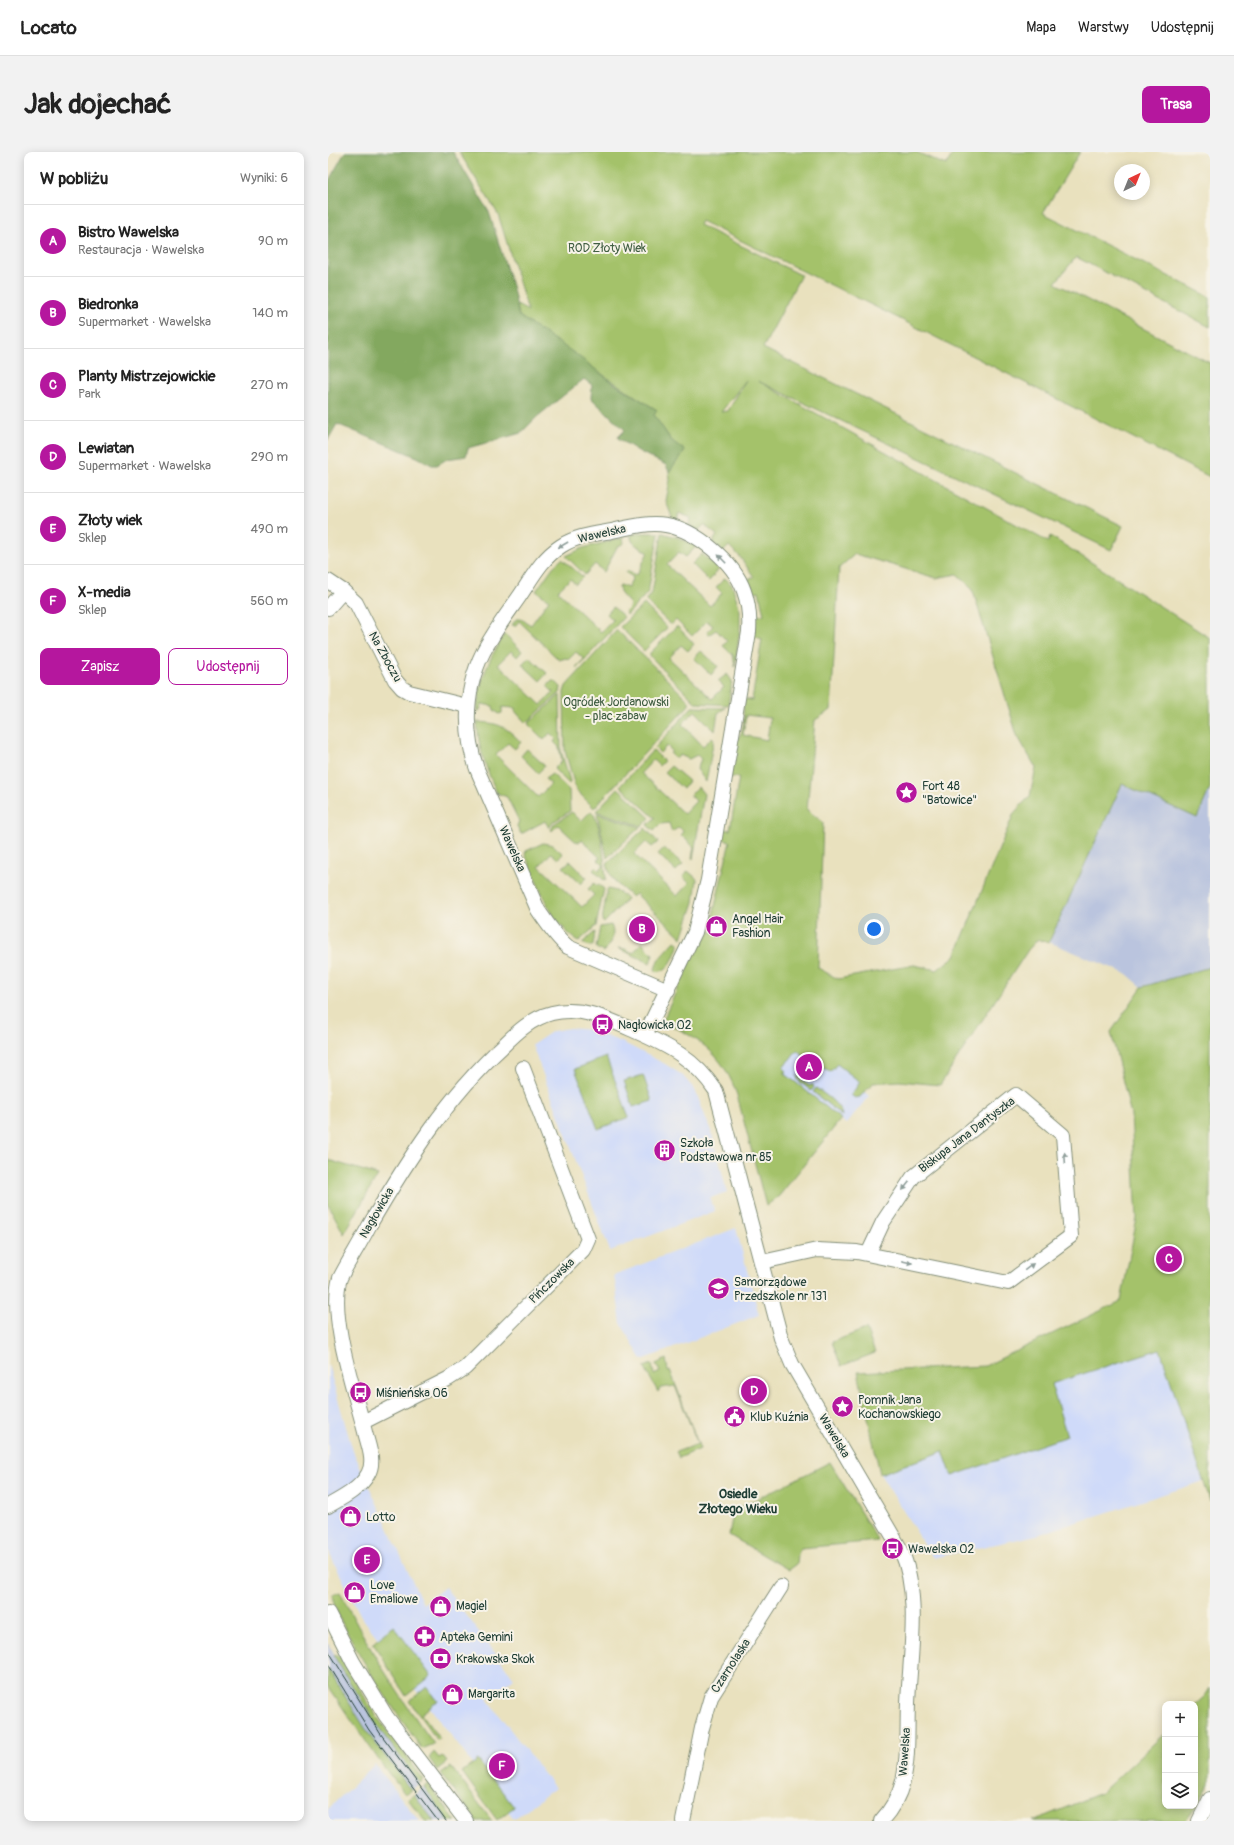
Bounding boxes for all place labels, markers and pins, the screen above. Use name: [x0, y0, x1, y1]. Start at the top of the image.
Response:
place label: Fort 48 "Batowice": [922, 779, 977, 808]
place icon: Fort 48 "Batowice": [894, 780, 920, 806]
place label: Angel Hair Fashion: [732, 912, 784, 941]
shop icon: Angel Hair Fashion: [703, 913, 729, 939]
pin: B: [629, 914, 655, 944]
bus stop icon: Nagłowicka 02: [589, 1012, 615, 1038]
place label: Nagłowicka 02: [618, 1018, 692, 1033]
pin: A: [796, 1052, 822, 1082]
place label: Szkoła Podstawowa nr 85: [680, 1136, 772, 1165]
building icon: Szkoła Podstawowa nr 85: [652, 1137, 678, 1163]
pin: C: [1156, 1244, 1182, 1274]
place label: Samorządowe Przedszkole nr 131: [734, 1275, 827, 1304]
school or university icon: Samorządowe Przedszkole nr 131: [706, 1276, 732, 1302]
pin: D: [741, 1376, 767, 1406]
bus stop icon: Miśnieńska 06: [348, 1380, 374, 1406]
place label: Miśnieńska 06: [376, 1386, 448, 1401]
place label: Pomnik Jana Kochanowskiego: [858, 1393, 942, 1422]
place icon: Pomnik Jana Kochanowskiego: [830, 1394, 856, 1420]
public building icon: Klub Kuźnia: [721, 1404, 747, 1430]
place label: Klub Kuźnia: [750, 1410, 809, 1425]
shop icon: Lotto: [338, 1504, 364, 1530]
place label: Lotto: [366, 1510, 396, 1525]
bus stop icon: Wawelska 02: [880, 1536, 906, 1562]
place label: Wawelska 02: [908, 1542, 974, 1557]
pin: E: [354, 1545, 380, 1575]
place label: Love Emaliowe: [370, 1578, 418, 1607]
shop icon: Love Emaliowe: [342, 1579, 368, 1605]
shop icon: Magiel: [428, 1593, 454, 1619]
place label: Magiel: [456, 1599, 487, 1614]
pharmacy icon: Apteka Gemini: [411, 1624, 437, 1650]
place label: Apteka Gemini: [440, 1630, 513, 1645]
bank icon: Krakowska Skok: [428, 1646, 454, 1672]
place label: Krakowska Skok: [456, 1652, 535, 1667]
shop icon: Margarita: [439, 1681, 465, 1707]
place label: Margarita: [468, 1687, 515, 1702]
pin: F: [489, 1751, 515, 1781]

